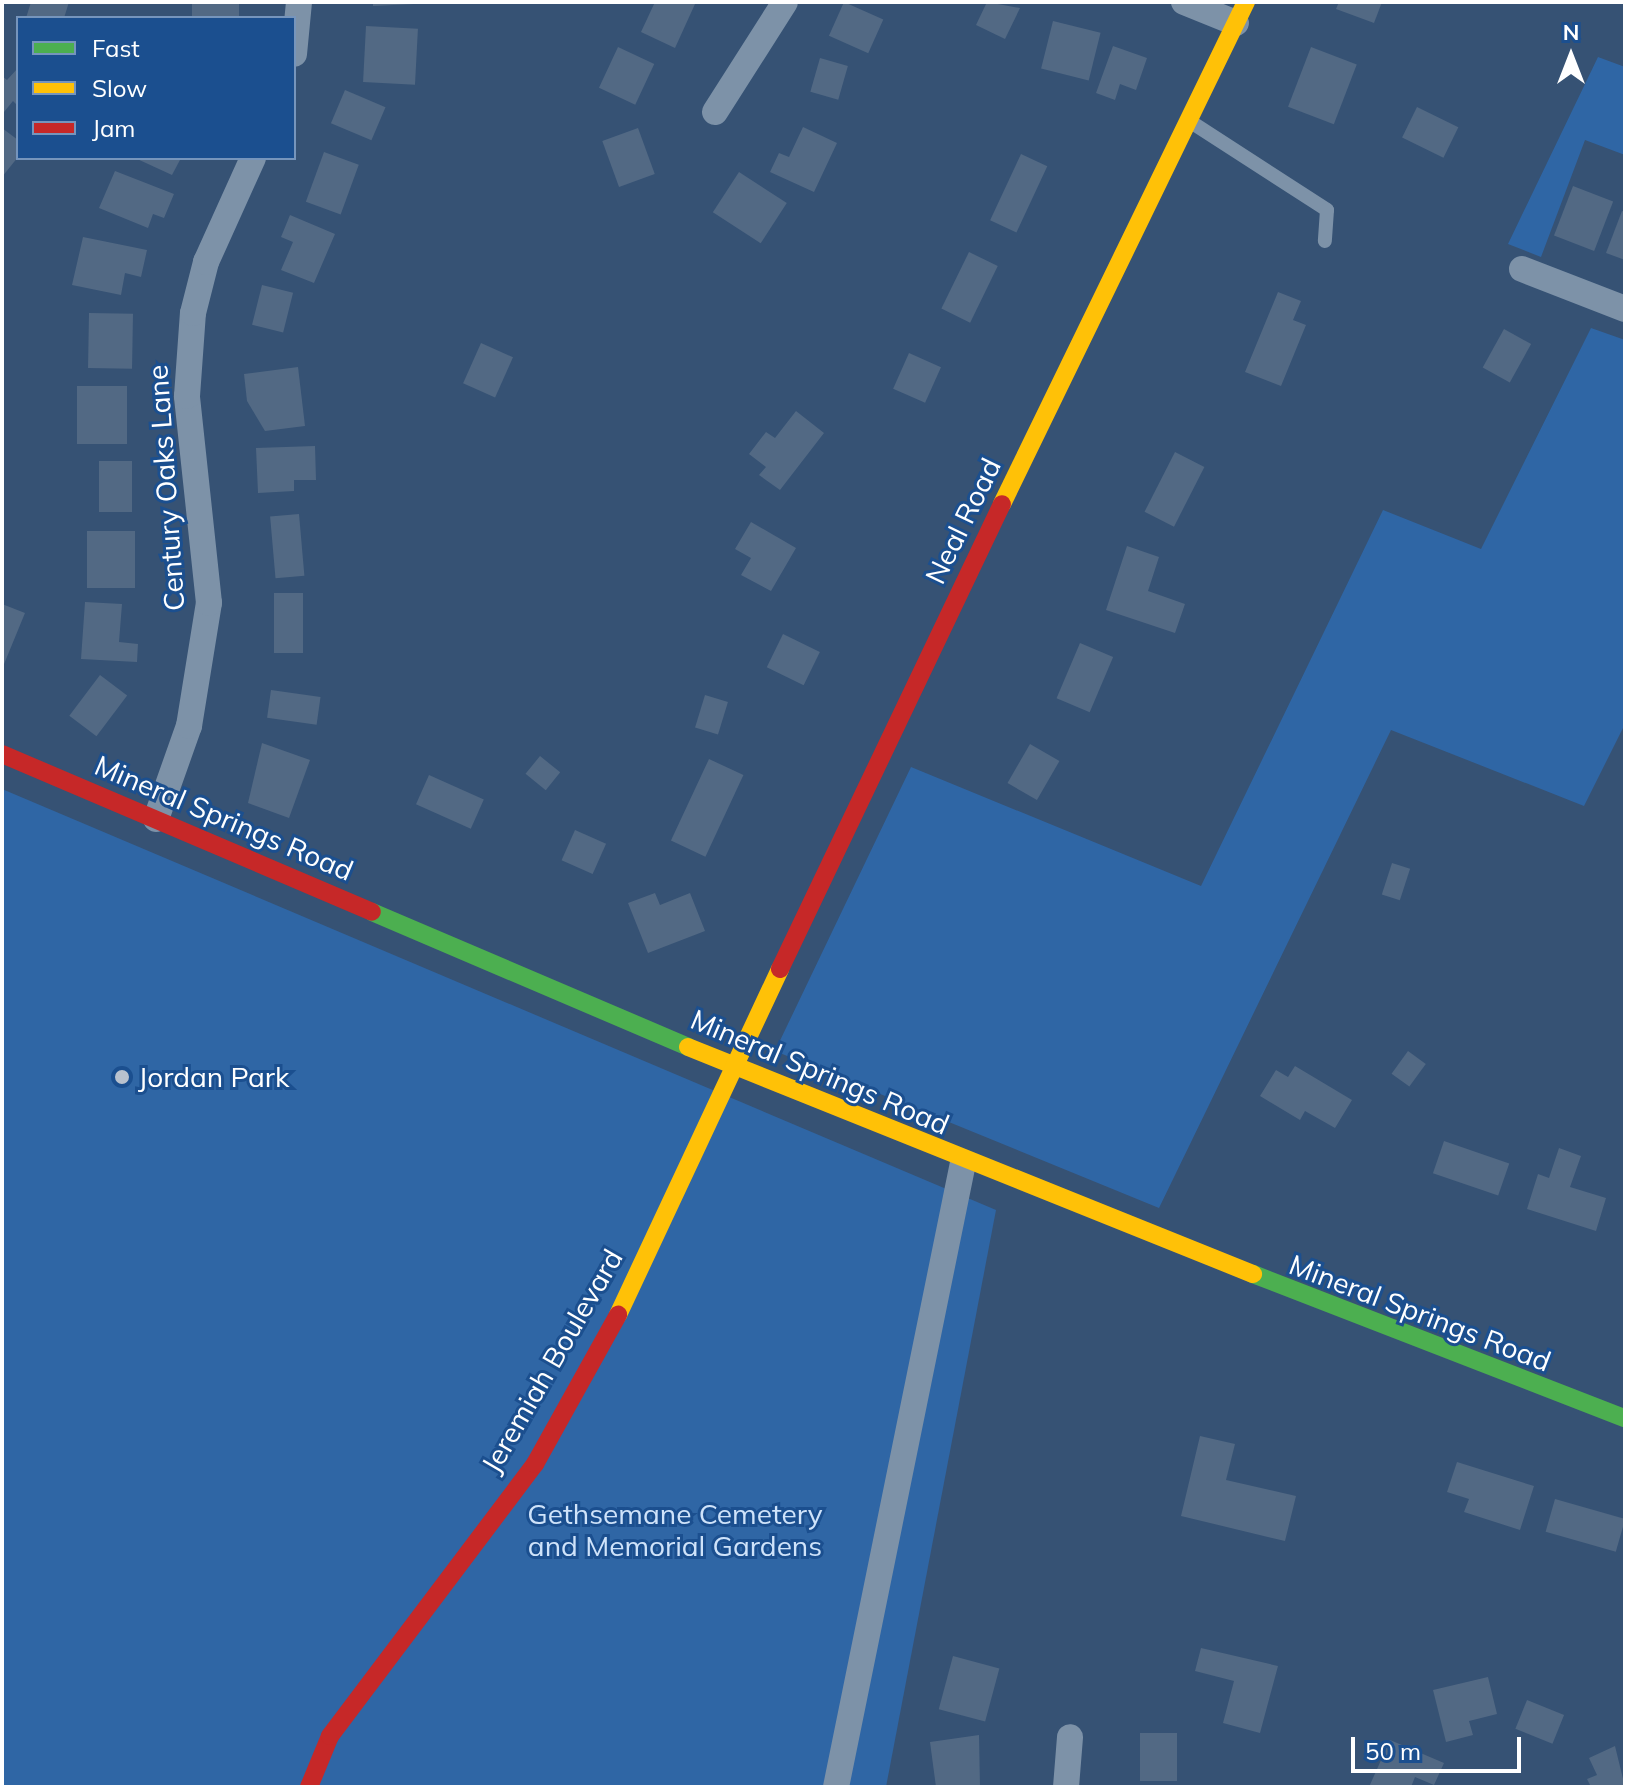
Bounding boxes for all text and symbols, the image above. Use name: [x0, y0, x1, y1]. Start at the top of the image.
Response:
legend: [16, 16, 296, 160]
north arrow: [1531, 16, 1611, 96]
text: N: [1563, 18, 1579, 46]
text: Fast: [92, 33, 140, 63]
text: Slow: [92, 73, 147, 103]
text: Jam: [92, 113, 135, 143]
street label: Century Oaks Lane: [141, 364, 191, 612]
street label: Neal Road: [918, 453, 1008, 589]
street label: Mineral Springs Road: [90, 748, 358, 888]
street label: Mineral Springs Road: [686, 1002, 954, 1142]
place label: Jordan Park: [138, 1060, 289, 1094]
marker: Jordan Park: [113, 1068, 131, 1086]
street label: Jeremiah Boulevard: [474, 1243, 630, 1479]
street label: Mineral Springs Road: [1285, 1248, 1555, 1378]
park label: Gethsemane Cemetery and Memorial Gardens: [527, 1497, 823, 1563]
scale bar: [1355, 1721, 1525, 1771]
text: 50 m: [1365, 1736, 1421, 1766]

